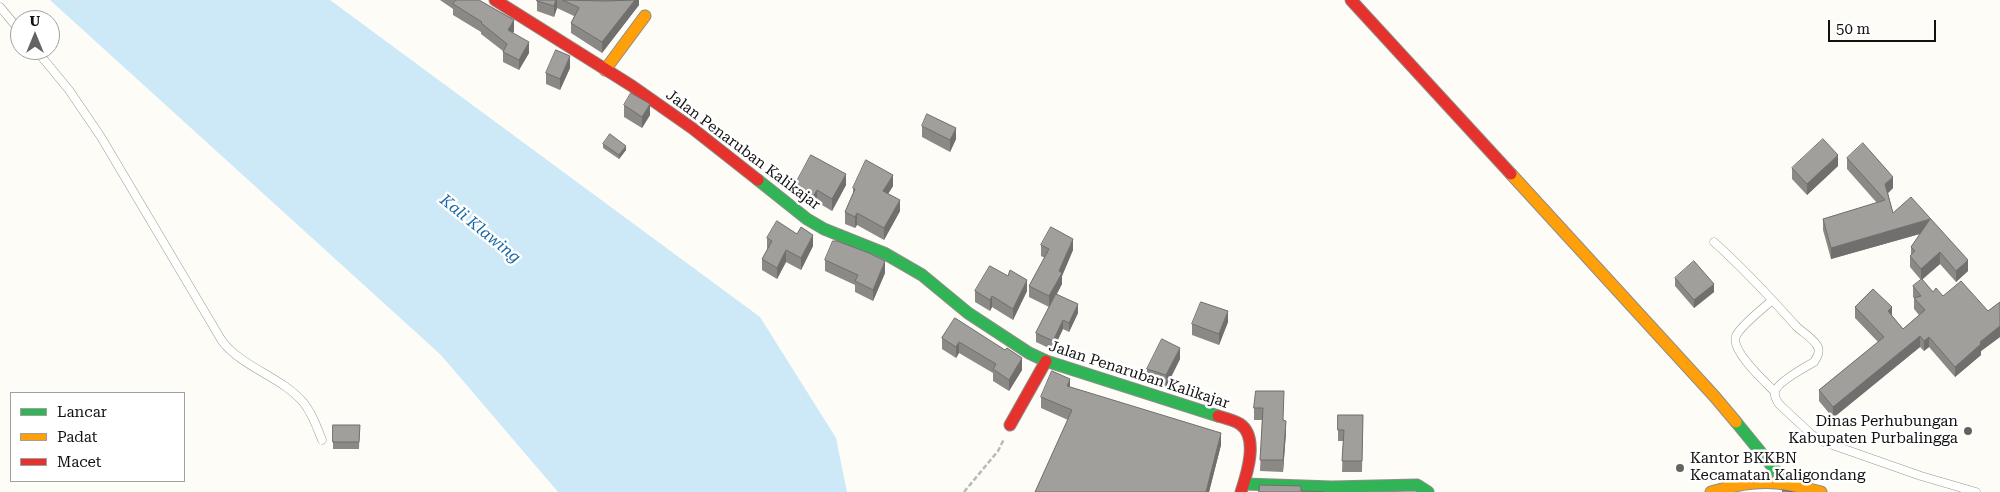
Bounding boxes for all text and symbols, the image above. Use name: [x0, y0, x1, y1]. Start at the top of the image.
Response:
north arrow: [10, 10, 60, 60]
scale bar: [1830, 10, 1938, 42]
text: U: [30, 13, 40, 29]
text: 50 m: [1836, 20, 1870, 38]
street label: Jalan Penaruban Kalikajar: [662, 86, 824, 214]
water label: Kali Klawing: [436, 191, 524, 267]
street label: Jalan Penaruban Kalikajar: [1047, 337, 1231, 413]
legend: [10, 392, 185, 482]
text: Lancar: [57, 403, 107, 421]
place label: Dinas Perhubungan Kabupaten Purbalingga: [1788, 413, 1958, 448]
marker: Dinas Perhubungan Kabupaten Purbalingga: [1962, 425, 1974, 437]
text: Padat: [57, 428, 97, 446]
place label: Kantor BKKBN Kecamatan Kaligondang: [1690, 450, 1865, 485]
text: Macet: [57, 453, 101, 471]
marker: Kantor BKKBN Kecamatan Kaligondang: [1674, 462, 1686, 474]

